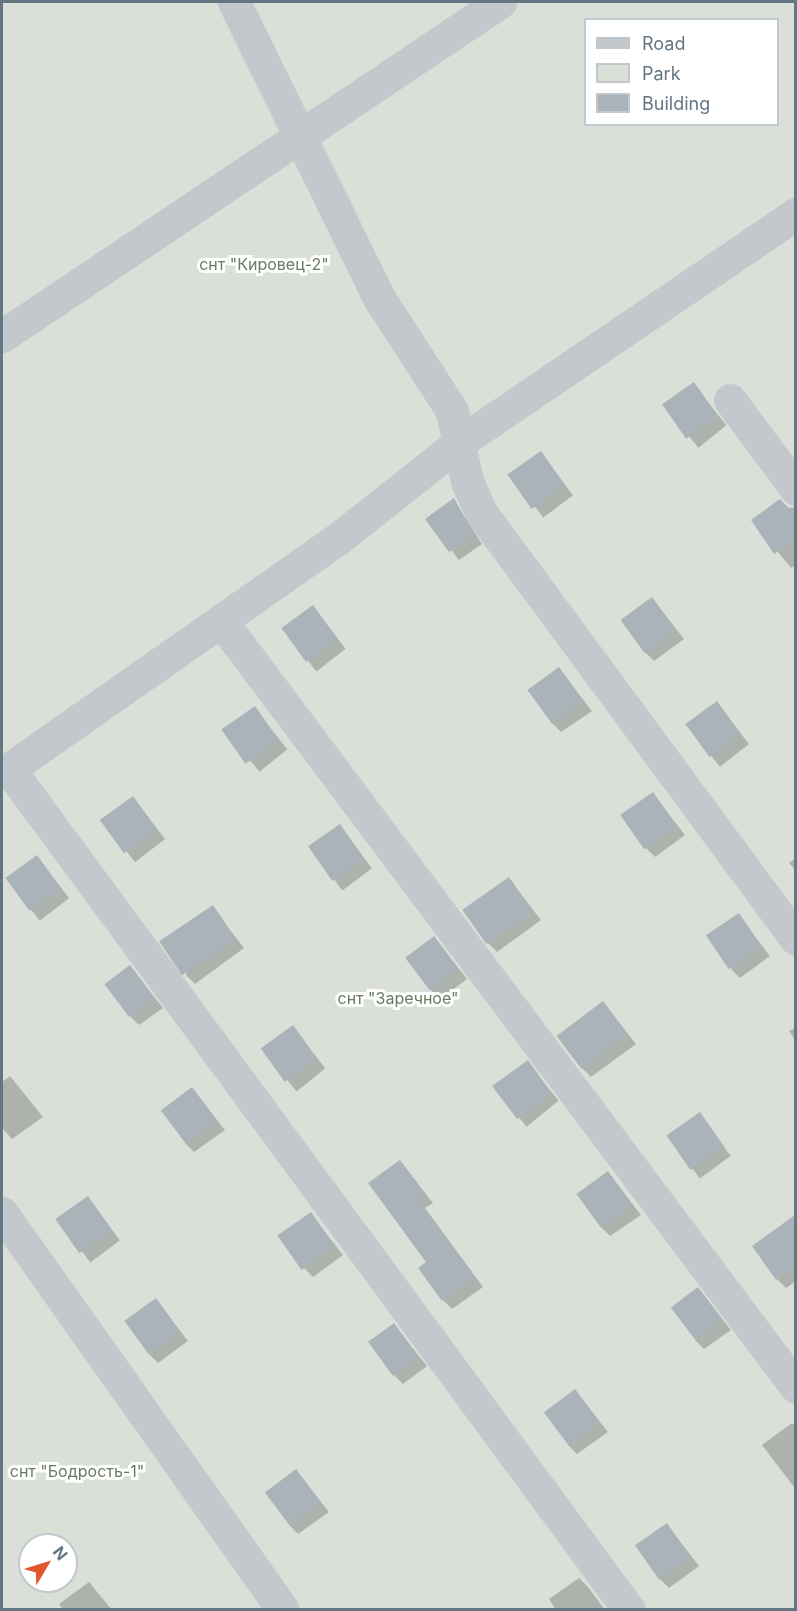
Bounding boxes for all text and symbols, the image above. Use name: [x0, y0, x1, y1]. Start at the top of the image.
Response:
legend: [584, 18, 779, 126]
text: Road: [642, 33, 685, 54]
text: Park: [642, 63, 681, 84]
text: Building: [642, 93, 710, 114]
park label: снт "Кировец-2": [199, 254, 329, 274]
park label: снт "Заречное": [338, 988, 458, 1008]
park label: снт "Бодрость-1": [10, 1461, 144, 1481]
north arrow: [18, 1533, 78, 1593]
text: N: [49, 1542, 72, 1564]

